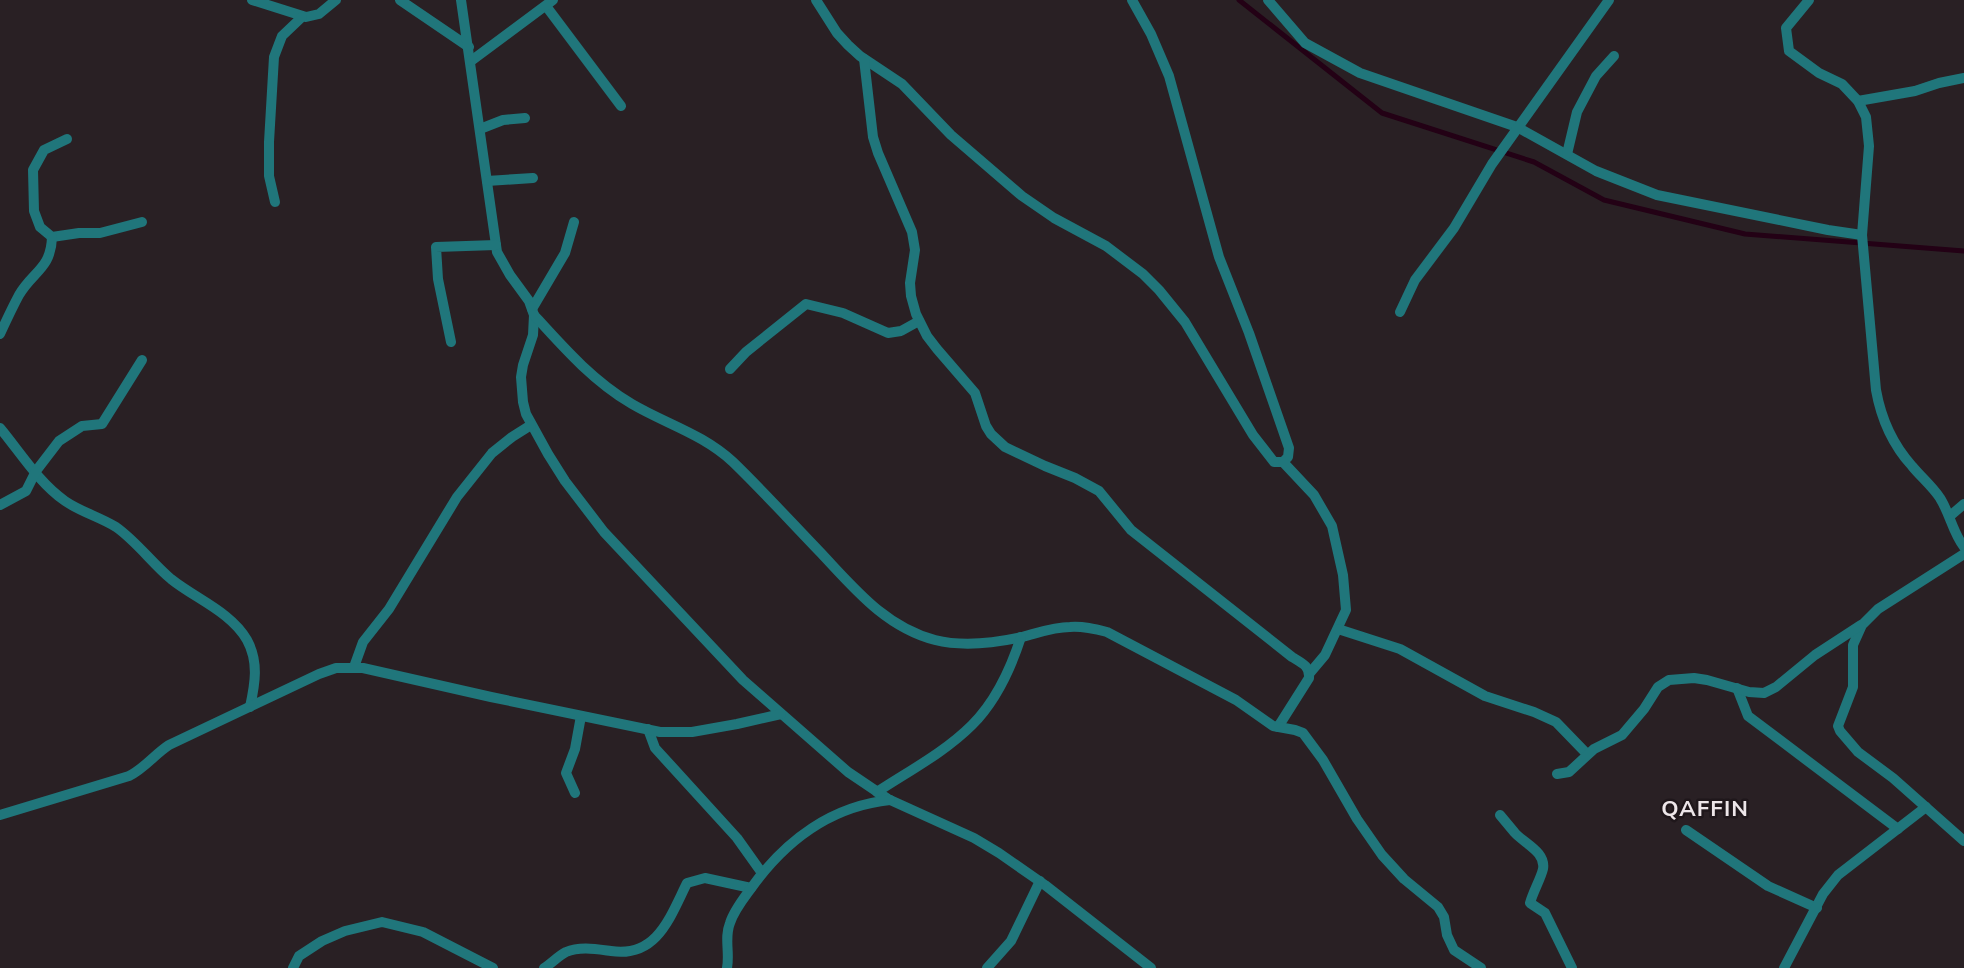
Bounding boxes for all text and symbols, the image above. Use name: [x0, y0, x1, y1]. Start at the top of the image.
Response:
district label: QAFFIN: [1661, 794, 1749, 822]

